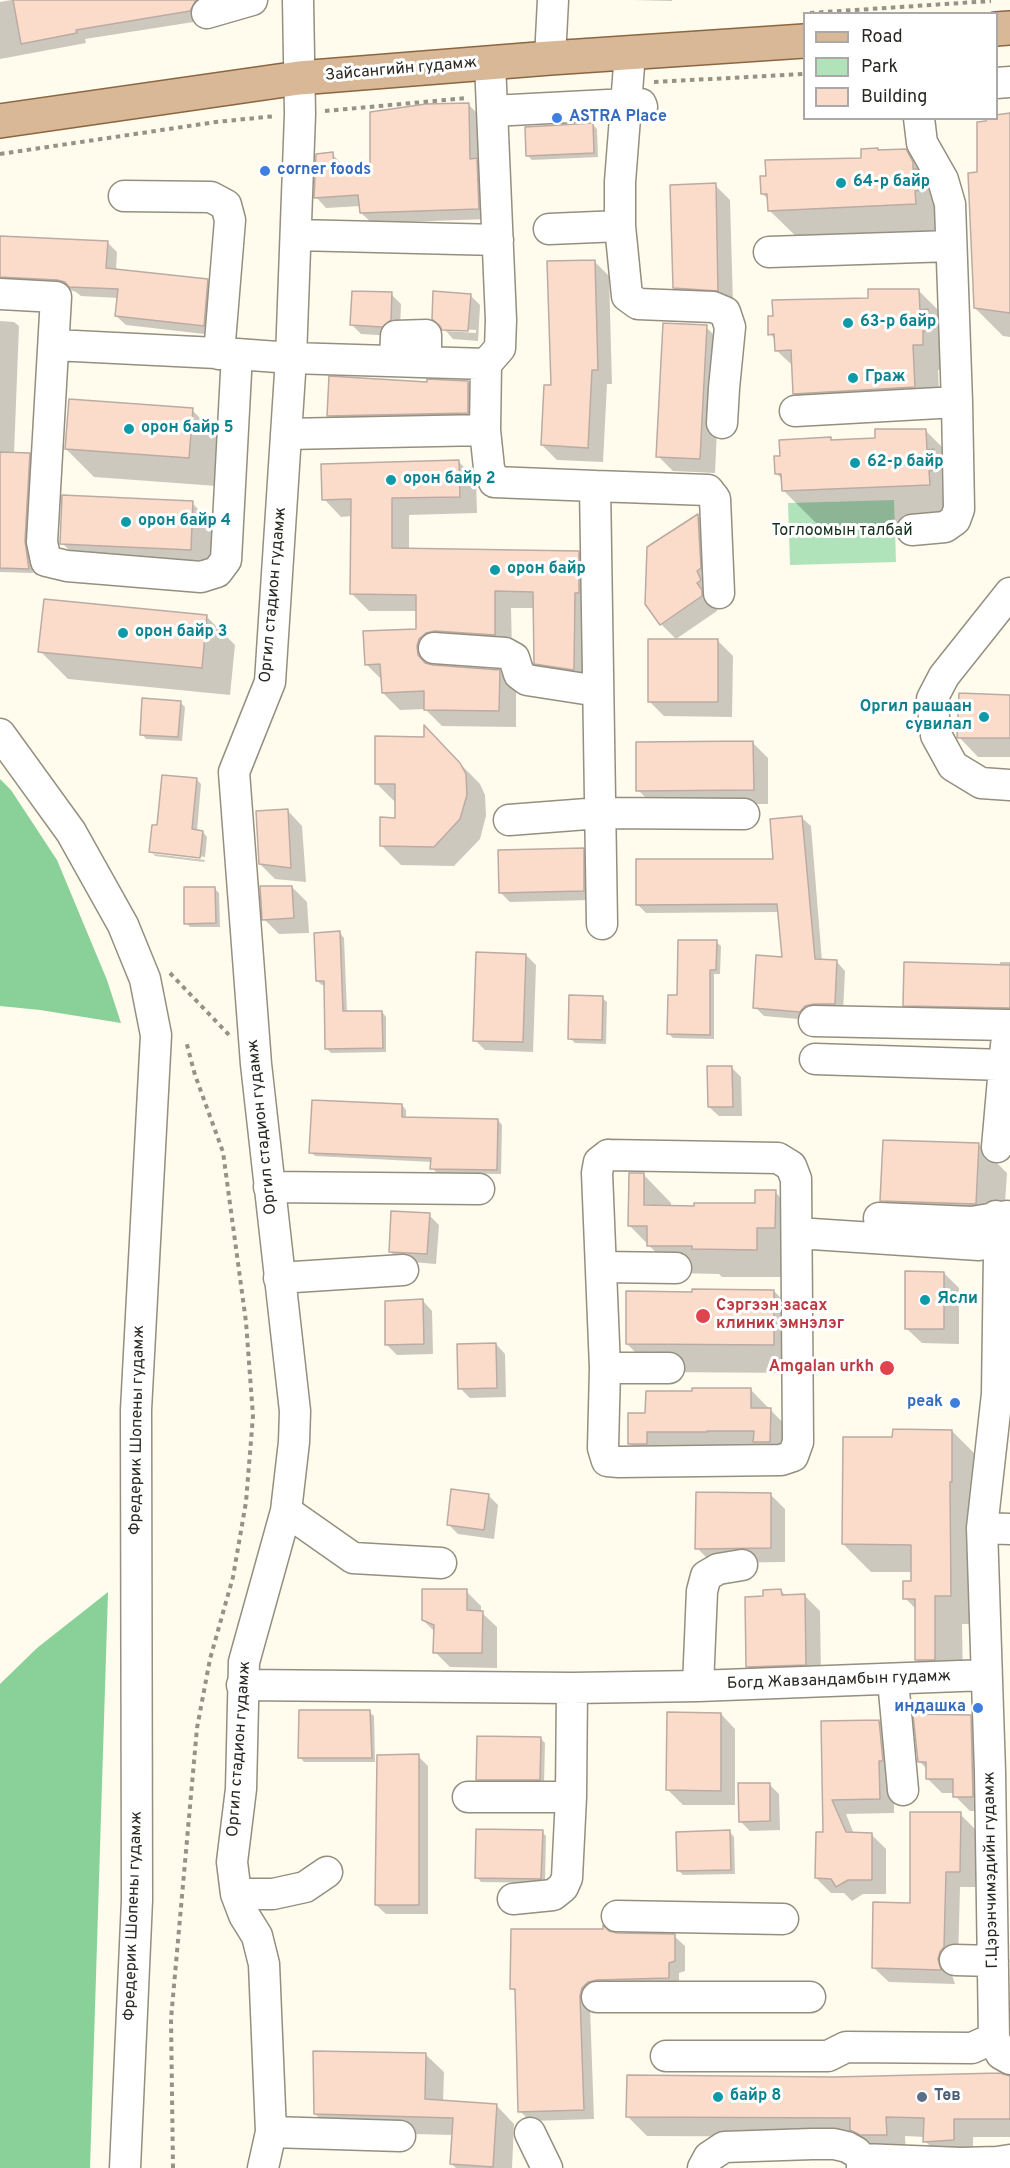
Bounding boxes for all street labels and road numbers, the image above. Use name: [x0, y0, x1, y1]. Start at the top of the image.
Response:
street label: Зайсангийн гудамж: [324, 54, 478, 86]
street label: Оргил стадион гудамж: [257, 506, 291, 684]
street label: Оргил стадион гудамж: [244, 1038, 282, 1216]
street label: Фредерик Шопены гудамж: [127, 1325, 149, 1535]
street label: Оргил стадион гудамж: [224, 1660, 256, 1838]
street label: Богд Жавзандамбын гудамж: [727, 1667, 951, 1695]
street label: Г.Цэрэнчимэдийн гудамж: [981, 1771, 1003, 1969]
street label: Фредерик Шопены гудамж: [121, 1811, 147, 2021]

